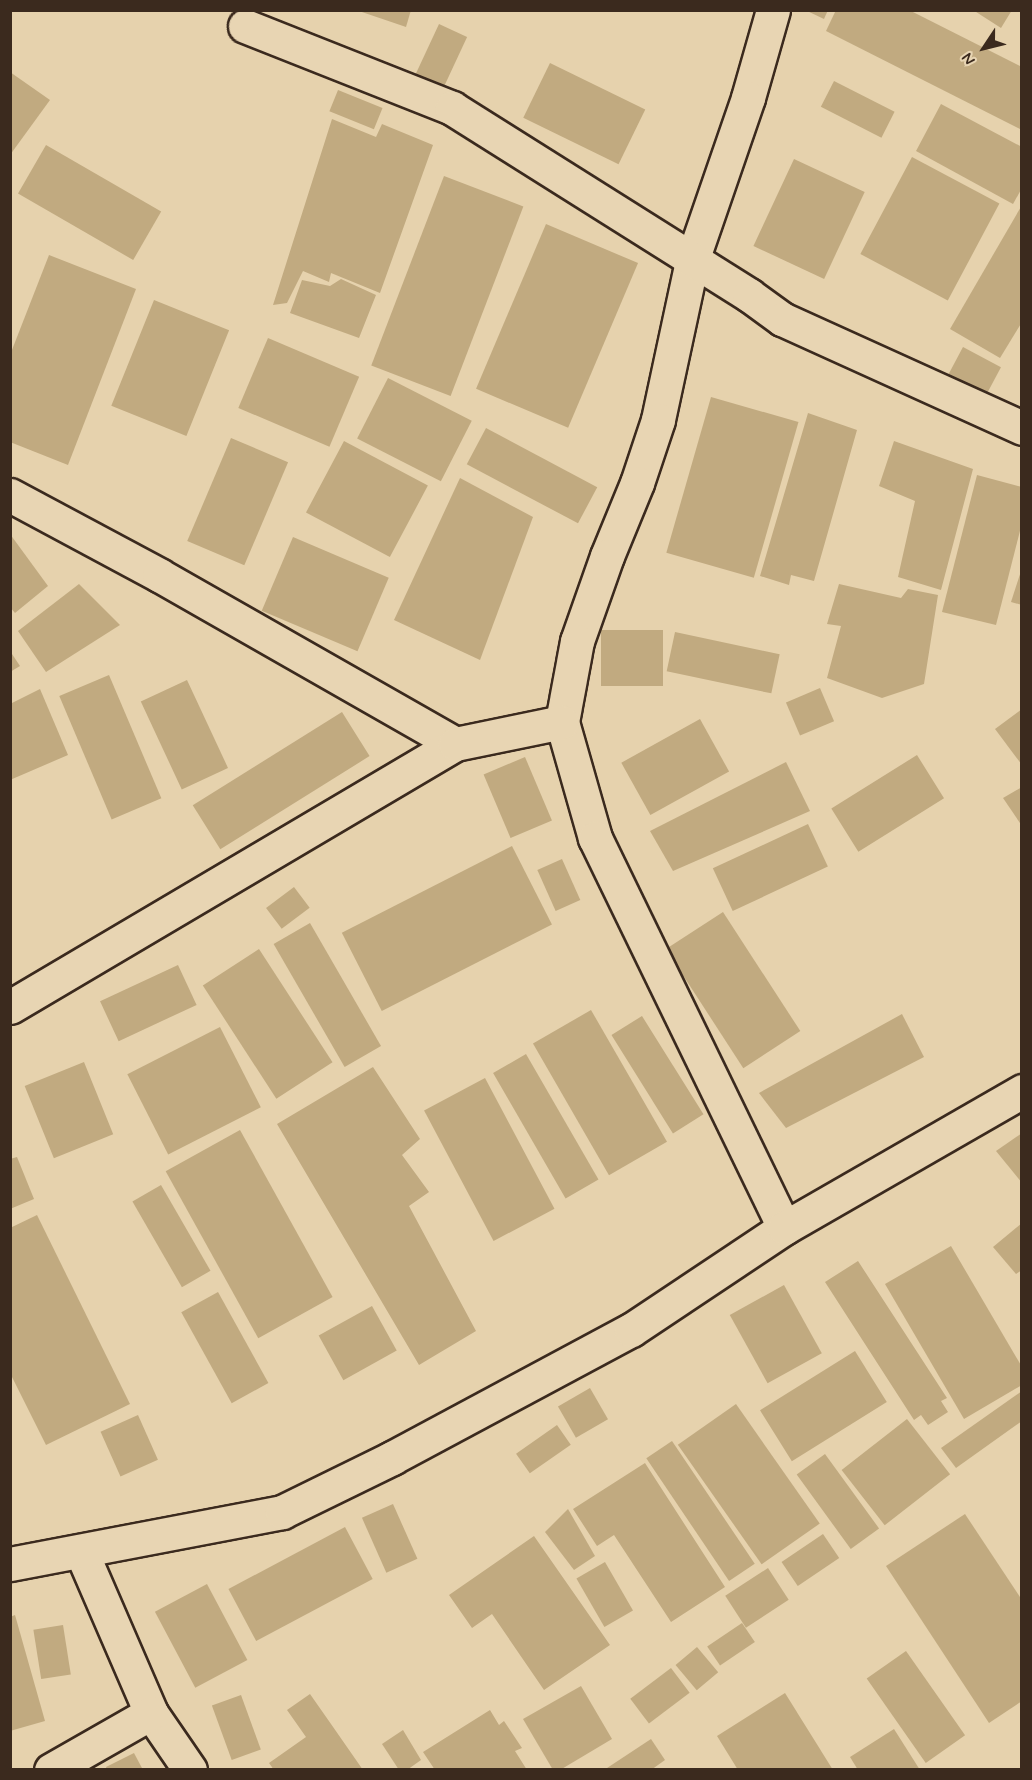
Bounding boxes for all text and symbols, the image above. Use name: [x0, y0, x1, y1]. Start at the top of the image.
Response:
north arrow: [954, 18, 1014, 78]
text: N: [957, 48, 981, 69]

